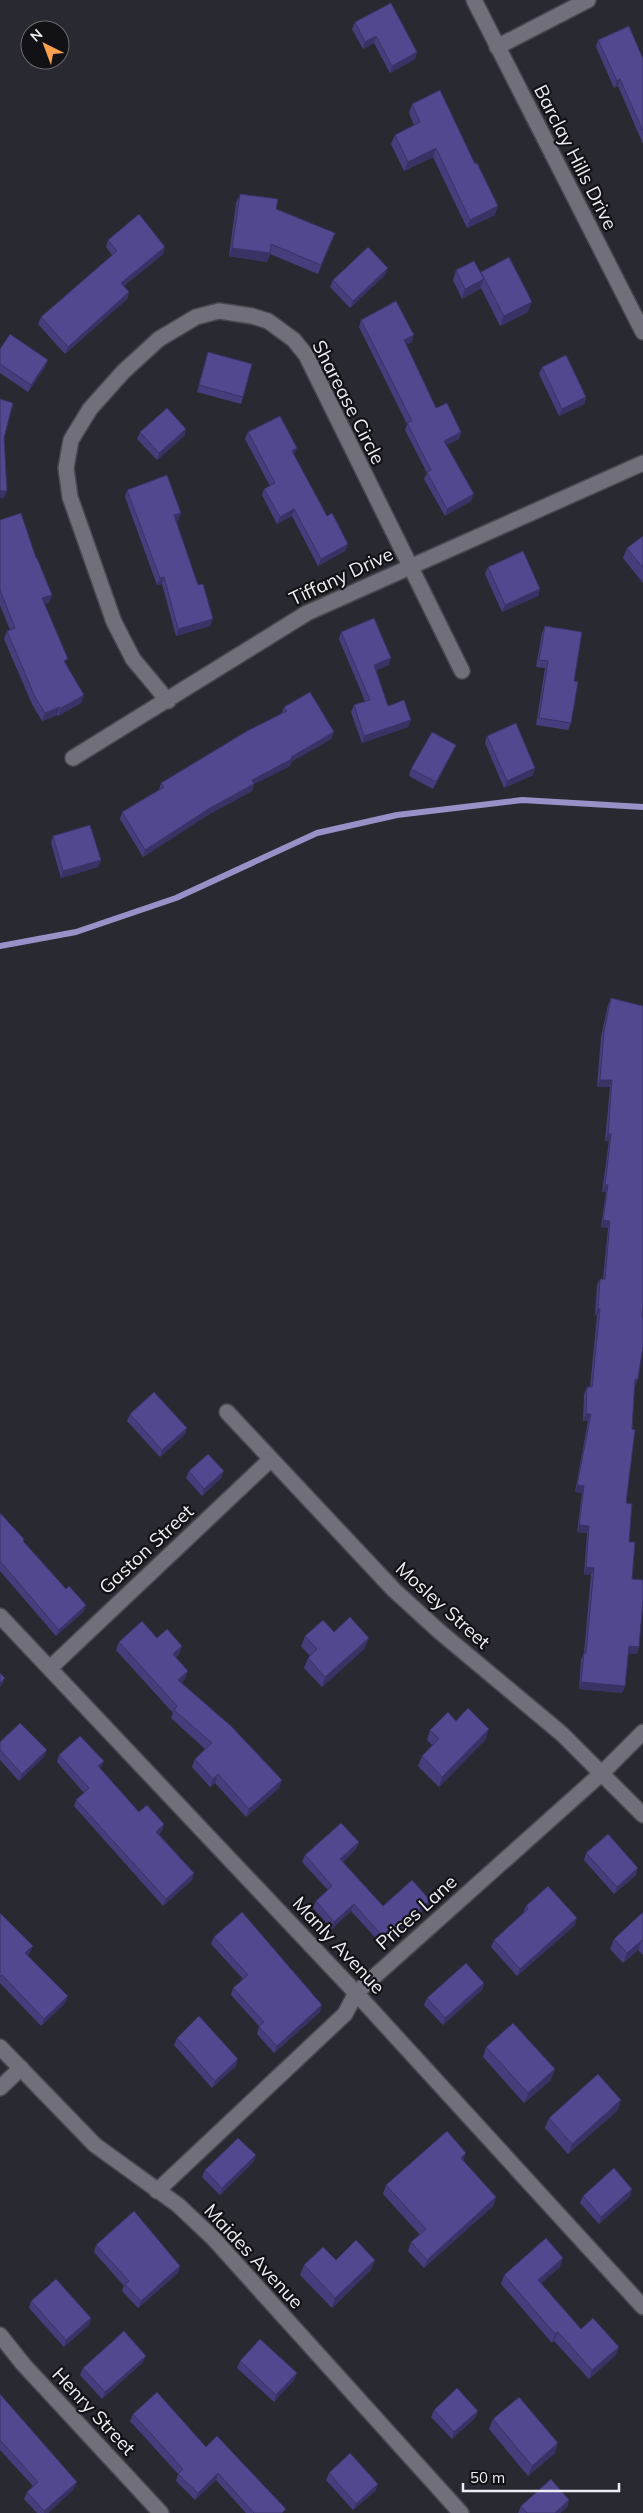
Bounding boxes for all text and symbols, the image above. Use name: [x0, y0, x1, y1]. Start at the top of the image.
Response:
north arrow: [20, 20, 70, 70]
text: N: [26, 25, 46, 46]
street label: Barclay Hills Drive: [529, 80, 623, 234]
street label: Sharease Circle: [307, 336, 391, 468]
street label: Tiffany Drive: [285, 541, 397, 611]
street label: Gaston Street: [94, 1499, 199, 1599]
street label: Mosley Street: [391, 1556, 495, 1654]
street label: Prices Lane: [371, 1869, 461, 1955]
street label: Manly Avenue: [288, 1891, 390, 1999]
street label: Maides Avenue: [199, 2199, 309, 2313]
street label: Henry Street: [47, 2362, 141, 2460]
scale bar: [463, 2460, 619, 2492]
text: 50 m: [470, 2468, 505, 2487]

